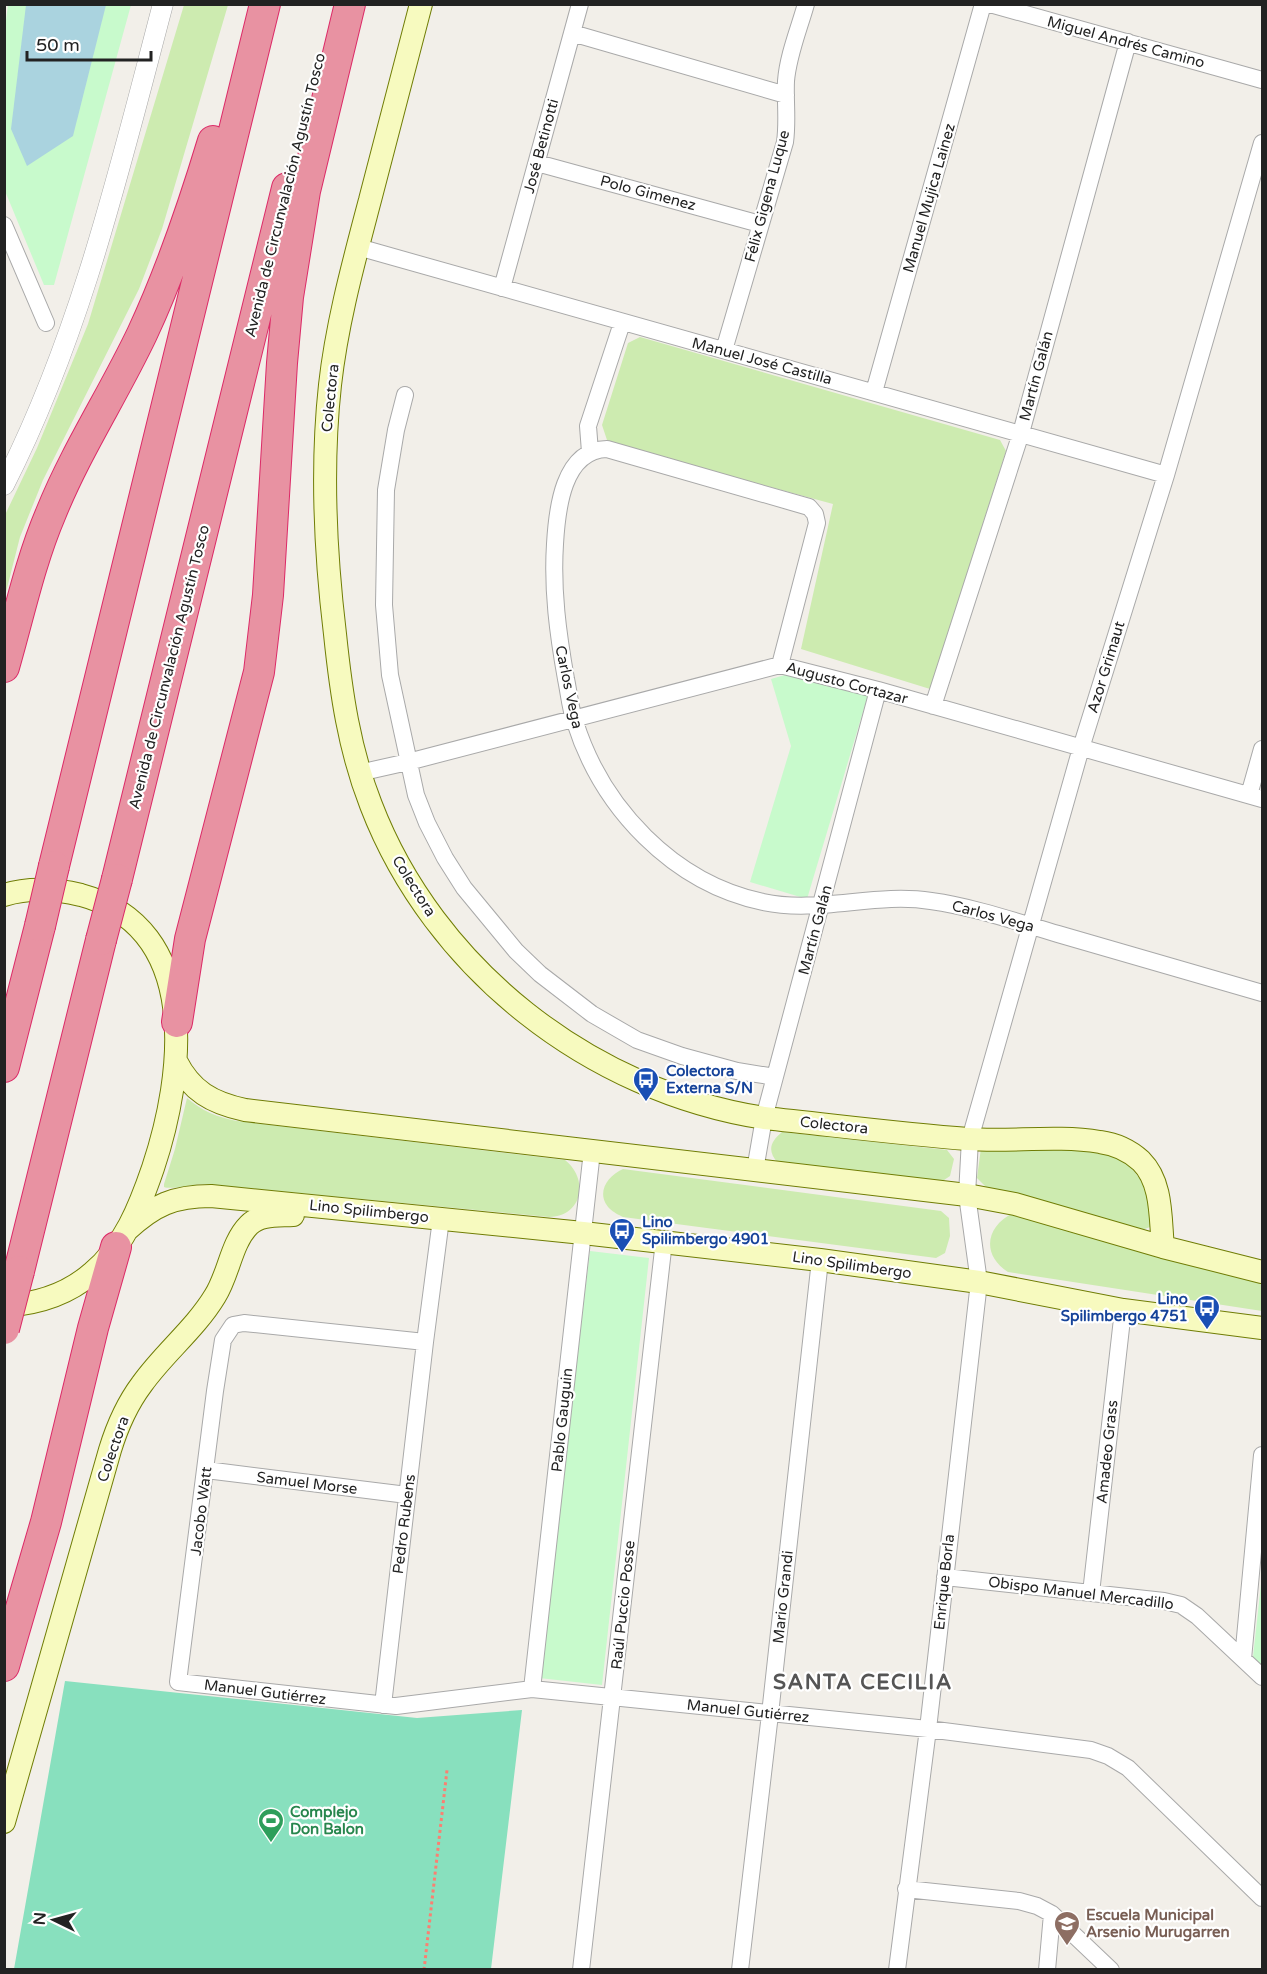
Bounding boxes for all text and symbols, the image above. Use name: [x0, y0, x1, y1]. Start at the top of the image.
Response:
street label: Miguel Andrés Camino: [1045, 12, 1207, 72]
scale bar: [27, 24, 152, 62]
text: 50 m: [36, 34, 80, 56]
street label: Avenida de Circunvalación Agustín Tosco: [241, 51, 329, 339]
street label: José Betinotti: [520, 97, 562, 195]
street label: Manuel Mujica Lainez: [899, 121, 959, 275]
street label: Félix Gigena Luque: [741, 128, 793, 264]
street label: Polo Gimenez: [598, 172, 698, 214]
street label: Martín Galán: [1015, 329, 1057, 423]
street label: Manuel José Castilla: [690, 334, 834, 388]
street label: Colectora: [317, 363, 343, 433]
street label: Avenida de Circunvalación Agustín Tosco: [125, 523, 213, 811]
street label: Azor Grimaut: [1083, 619, 1129, 715]
street label: Carlos Vega: [551, 644, 587, 730]
street label: Augusto Cortazar: [784, 658, 910, 708]
street label: Colectora: [388, 852, 440, 920]
street label: Martín Galán: [794, 883, 836, 977]
street label: Carlos Vega: [950, 896, 1036, 936]
place label: Colectora Externa S/N: [666, 1062, 753, 1097]
bus stop icon: Colectora Externa S/N: [631, 1065, 661, 1103]
street label: Colectora: [799, 1112, 869, 1138]
street label: Lino Spilimbergo: [308, 1196, 430, 1226]
place label: Lino Spilimbergo 4901: [642, 1213, 769, 1249]
bus stop icon: Lino Spilimbergo 4901: [607, 1216, 637, 1254]
street label: Lino Spilimbergo: [791, 1248, 913, 1282]
place label: Lino Spilimbergo 4751: [1061, 1290, 1188, 1326]
bus stop icon: Lino Spilimbergo 4751: [1192, 1293, 1222, 1331]
street label: Pablo Gauguin: [548, 1367, 576, 1473]
street label: Amadeo Grass: [1093, 1399, 1121, 1505]
street label: Colectora: [93, 1414, 133, 1484]
street label: Jacobo Watt: [187, 1465, 215, 1556]
street label: Samuel Morse: [256, 1468, 358, 1498]
street label: Pedro Rubens: [389, 1473, 419, 1575]
street label: Enrique Borla: [930, 1533, 958, 1631]
street label: Raúl Puccio Posse: [607, 1540, 639, 1670]
street label: Mario Grandi: [769, 1550, 797, 1644]
street label: Obispo Manuel Mercadillo: [987, 1573, 1175, 1613]
district label: SANTA CECILIA: [773, 1670, 953, 1695]
street label: Manuel Gutiérrez: [203, 1676, 327, 1708]
street label: Manuel Gutiérrez: [686, 1696, 810, 1726]
place label: Complejo Don Balon: [290, 1803, 364, 1838]
sports icon: Complejo Don Balon: [256, 1806, 286, 1844]
north arrow: [24, 1890, 84, 1950]
place label: Escuela Municipal Arsenio Murugarren: [1086, 1906, 1230, 1942]
school or university icon: Escuela Municipal Arsenio Murugarren: [1052, 1909, 1082, 1947]
text: N: [30, 1912, 51, 1926]

